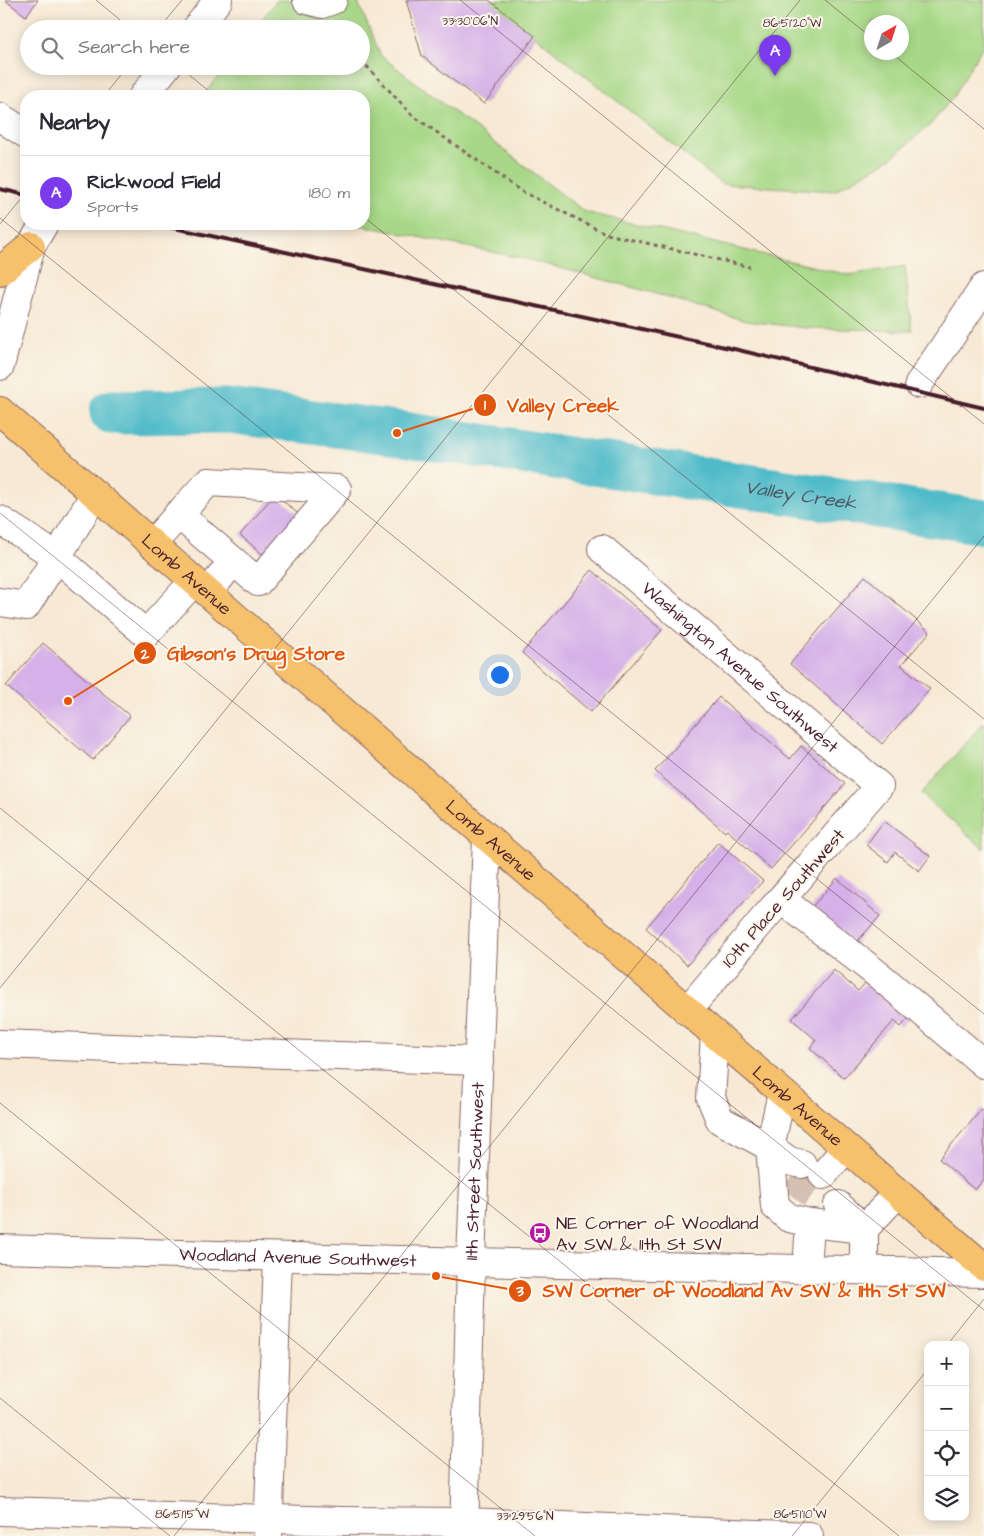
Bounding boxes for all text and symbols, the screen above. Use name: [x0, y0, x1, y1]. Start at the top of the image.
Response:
text: 33°30'06"N: [442, 13, 498, 30]
text: 86°51'20"W: [763, 15, 822, 32]
north arrow: [864, 15, 909, 60]
search box: [20, 20, 370, 75]
icon: search: [38, 34, 66, 62]
text: Search here: [78, 34, 190, 61]
pin: A: [759, 35, 791, 76]
text: Nearby: [40, 108, 110, 137]
text: Rickwood Field: [87, 169, 220, 196]
text: A: [51, 182, 61, 204]
text: 180 m: [309, 182, 350, 204]
text: Sports: [87, 196, 139, 218]
callout: Valley Creek: [472, 388, 629, 422]
text: Valley Creek: [506, 393, 619, 421]
text: 1: [484, 395, 486, 416]
water label: Valley Creek: [743, 474, 858, 518]
street label: Lomb Avenue: [136, 528, 237, 621]
street label: Washington Avenue Southwest: [636, 576, 844, 760]
callout: Gibson's Drug Store: [132, 636, 355, 670]
text: Gibson's Drug Store: [167, 641, 346, 669]
text: 2: [140, 644, 150, 665]
your location: [487, 662, 513, 688]
street label: Lomb Avenue: [440, 794, 541, 887]
street label: 10th Place Southwest: [716, 823, 851, 973]
street label: Lomb Avenue: [747, 1060, 848, 1153]
street label: 11th Street Southwest: [459, 1081, 491, 1261]
place label: NE Corner of Woodland Av SW & 11th St SW: [556, 1211, 758, 1257]
bus stop icon: NE Corner of Woodland Av SW & 11th St SW: [528, 1221, 552, 1245]
street label: Woodland Avenue Southwest: [179, 1242, 418, 1274]
callout: SW Corner of Woodland Av SW & 11th St SW: [507, 1274, 955, 1308]
text: SW Corner of Woodland Av SW & 11th St SW: [541, 1278, 946, 1305]
text: 3: [515, 1281, 524, 1302]
map controls: [924, 1341, 969, 1521]
button: +: [924, 1341, 969, 1386]
button: −: [924, 1386, 969, 1431]
button: locate: [924, 1431, 969, 1476]
button: layers: [924, 1476, 969, 1521]
text: 86°51'15"W: [155, 1506, 210, 1523]
text: 86°51'10"W: [773, 1506, 827, 1523]
text: 33°29'56"N: [497, 1508, 554, 1525]

